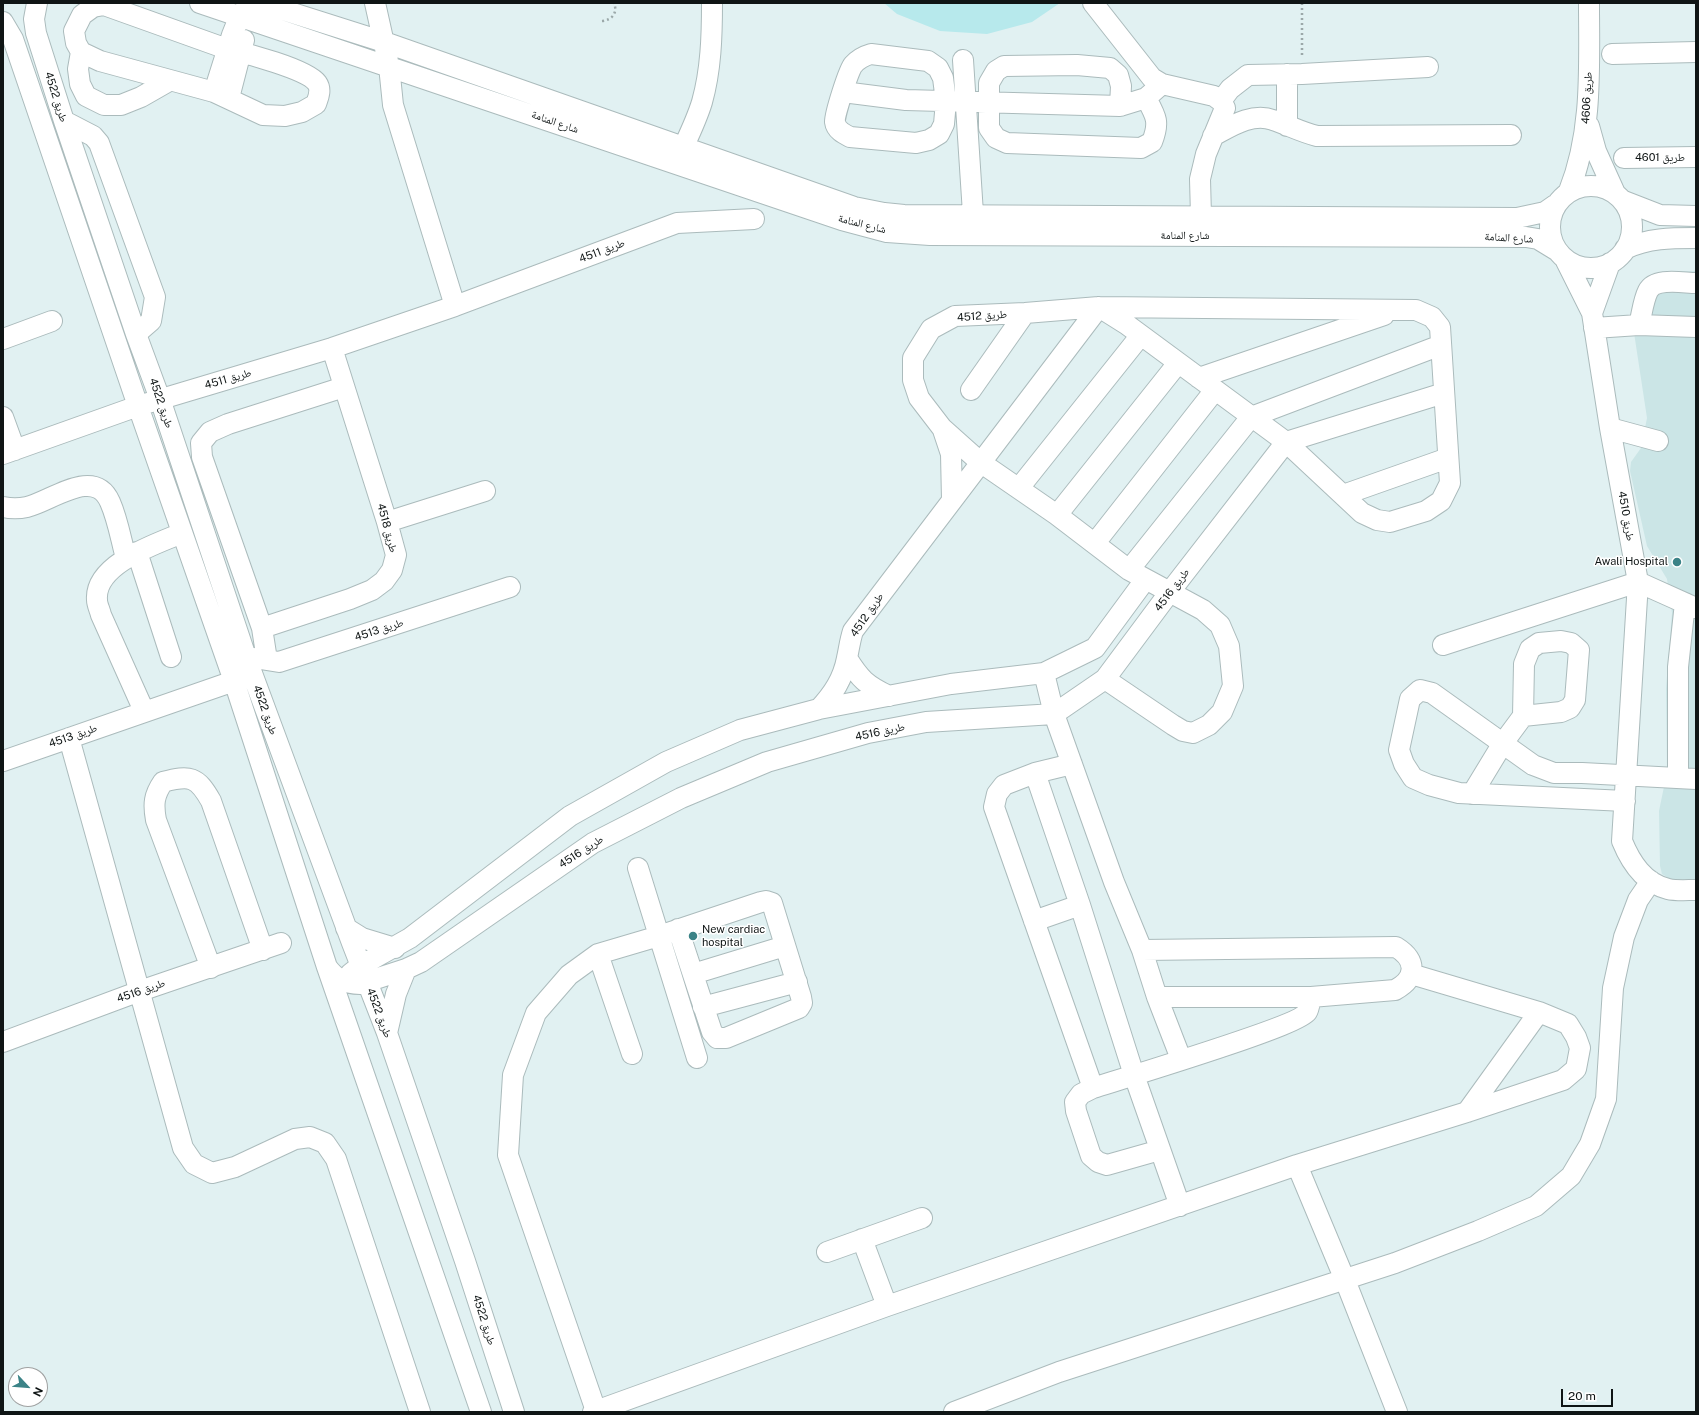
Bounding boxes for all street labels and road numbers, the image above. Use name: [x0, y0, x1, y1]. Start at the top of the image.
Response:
street label: طريق 4522: [42, 70, 70, 124]
street label: طريق 4606: [1579, 71, 1595, 125]
street label: شارع المنامة: [530, 108, 580, 136]
street label: طريق 4601: [1635, 151, 1685, 165]
street label: شارع المنامة: [837, 212, 887, 236]
street label: شارع المنامة: [1160, 229, 1210, 243]
street label: شارع المنامة: [1484, 230, 1534, 246]
street label: طريق 4511: [577, 236, 627, 266]
street label: طريق 4512: [957, 308, 1007, 324]
street label: طريق 4511: [203, 366, 253, 392]
street label: طريق 4522: [146, 376, 176, 430]
street label: طريق 4510: [1615, 490, 1637, 542]
street label: طريق 4518: [374, 502, 400, 554]
street label: طريق 4516: [1152, 566, 1192, 614]
street label: طريق 4512: [848, 591, 886, 639]
street label: طريق 4513: [353, 616, 405, 644]
street label: طريق 4522: [250, 683, 280, 737]
street label: طريق 4516: [854, 720, 906, 744]
street label: طريق 4513: [47, 722, 99, 750]
street label: طريق 4516: [556, 833, 606, 871]
street label: طريق 4516: [115, 977, 167, 1005]
street label: طريق 4522: [363, 986, 395, 1040]
street label: طريق 4522: [470, 1293, 498, 1347]

